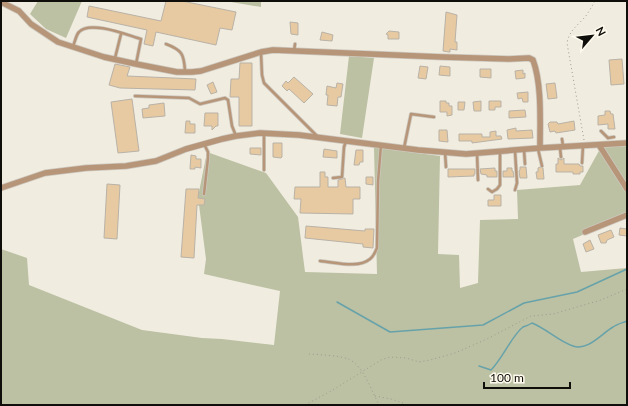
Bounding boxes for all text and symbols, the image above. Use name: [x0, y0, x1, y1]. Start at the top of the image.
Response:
north arrow: [572, 16, 612, 56]
text: N: [594, 24, 609, 38]
scale bar: [484, 364, 570, 390]
text: 100 m: [490, 370, 524, 385]

